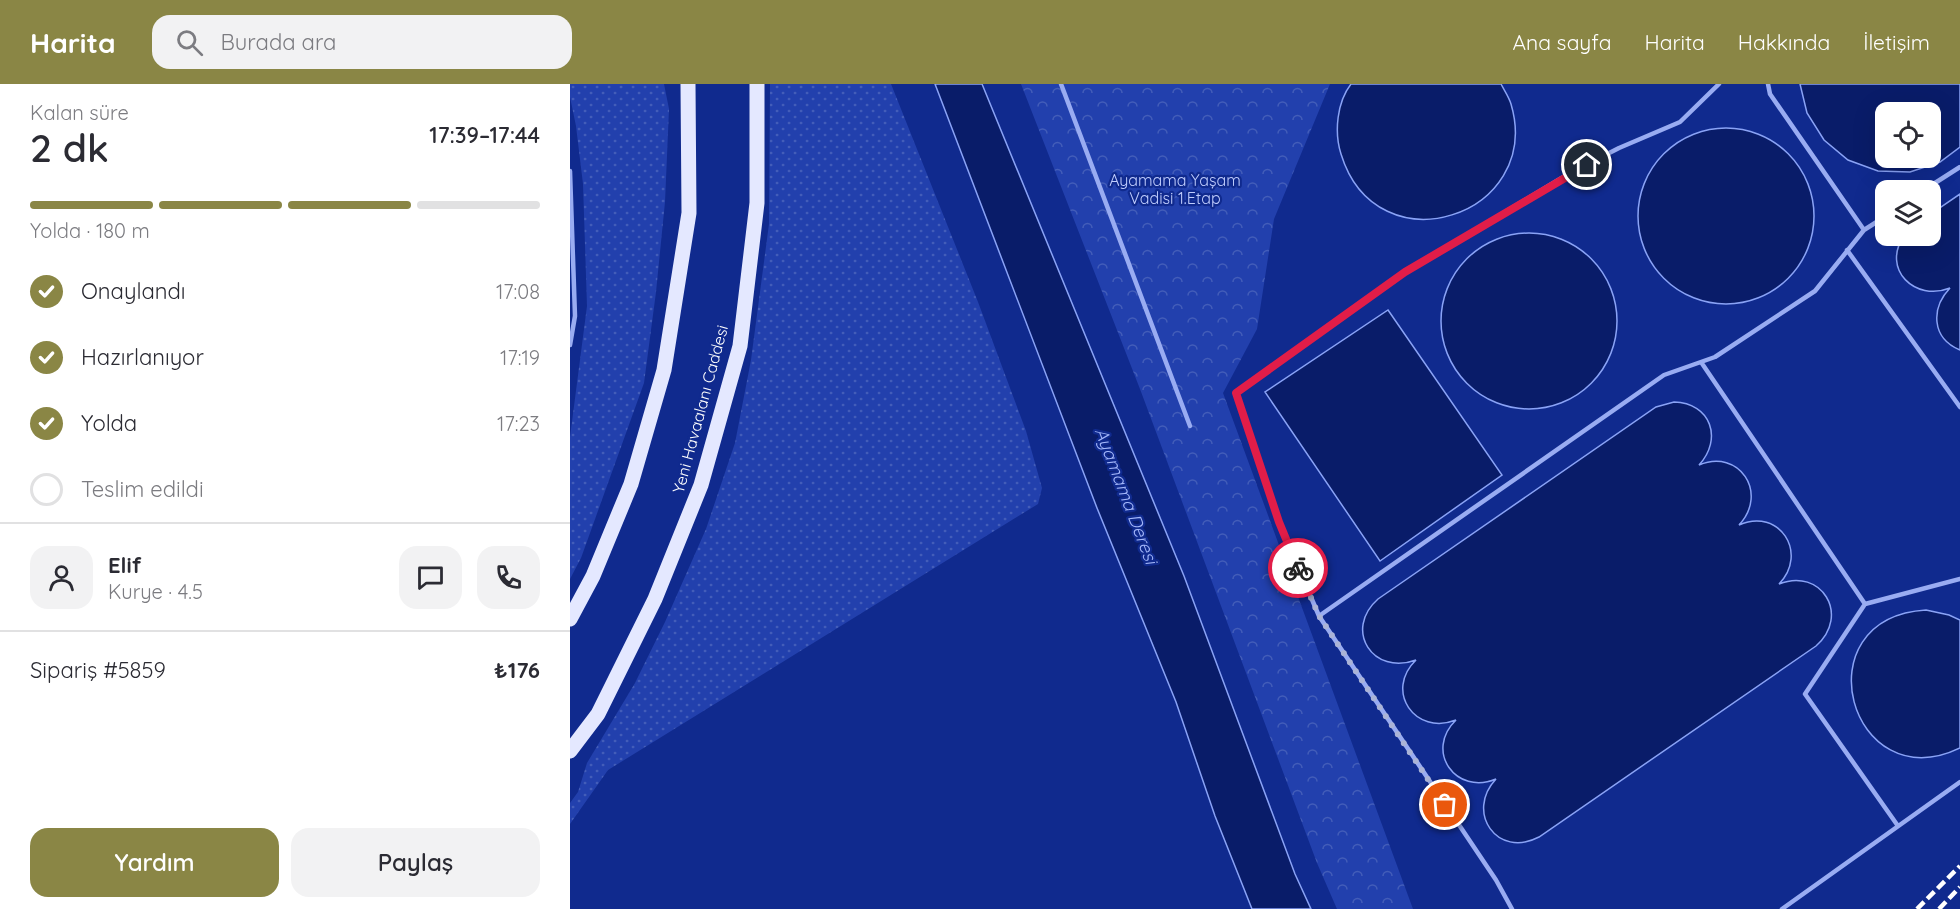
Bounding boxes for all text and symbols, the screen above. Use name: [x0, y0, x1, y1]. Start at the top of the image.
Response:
search box: [152, 15, 572, 69]
text: Harita: [30, 25, 116, 60]
icon: search: [173, 26, 206, 59]
text: Burada ara: [221, 28, 336, 56]
text: Ana sayfa: [1512, 29, 1612, 55]
text: Harita: [1645, 29, 1705, 55]
text: Hakkında: [1738, 29, 1830, 55]
text: İletişim: [1863, 29, 1930, 55]
text: Kalan süre: [30, 100, 129, 125]
map controls: [1875, 102, 1941, 246]
button: locate: [1875, 102, 1941, 168]
text: 17:39–17:44: [429, 121, 540, 149]
text: 2 dk: [30, 123, 109, 172]
pin: [1561, 139, 1612, 190]
icon: home: [1570, 148, 1603, 181]
park label: Ayamama Yaşam Vadisi 1.Etap: [1109, 170, 1241, 208]
button: layers: [1875, 180, 1941, 246]
text: Yolda · 180 m: [30, 218, 150, 243]
icon: check: [30, 275, 63, 308]
text: Onaylandı: [81, 277, 186, 305]
text: 17:08: [496, 279, 540, 304]
street label: Yeni Havaalanı Caddesi: [668, 323, 732, 495]
icon: check: [30, 341, 63, 374]
text: Hazırlanıyor: [81, 343, 204, 371]
text: 17:19: [500, 345, 540, 370]
icon: check: [30, 407, 63, 440]
text: Yolda: [81, 409, 137, 437]
text: 17:23: [497, 411, 540, 436]
water label: Ayamama Deresi: [1090, 424, 1164, 569]
text: Teslim edildi: [81, 475, 204, 503]
courier: [1268, 538, 1328, 598]
button: person: [30, 546, 93, 609]
button: chat: [399, 546, 462, 609]
button: phone: [477, 546, 540, 609]
text: Elif: [108, 551, 141, 579]
icon: bike: [1282, 552, 1315, 585]
text: Kurye · 4.5: [108, 579, 203, 604]
text: Sipariş #5859: [30, 656, 166, 684]
text: ₺176: [494, 656, 540, 684]
pin: [1419, 779, 1470, 830]
icon: bag: [1428, 788, 1461, 821]
button: Yardım: [30, 828, 279, 897]
button: Paylaş: [291, 828, 540, 897]

